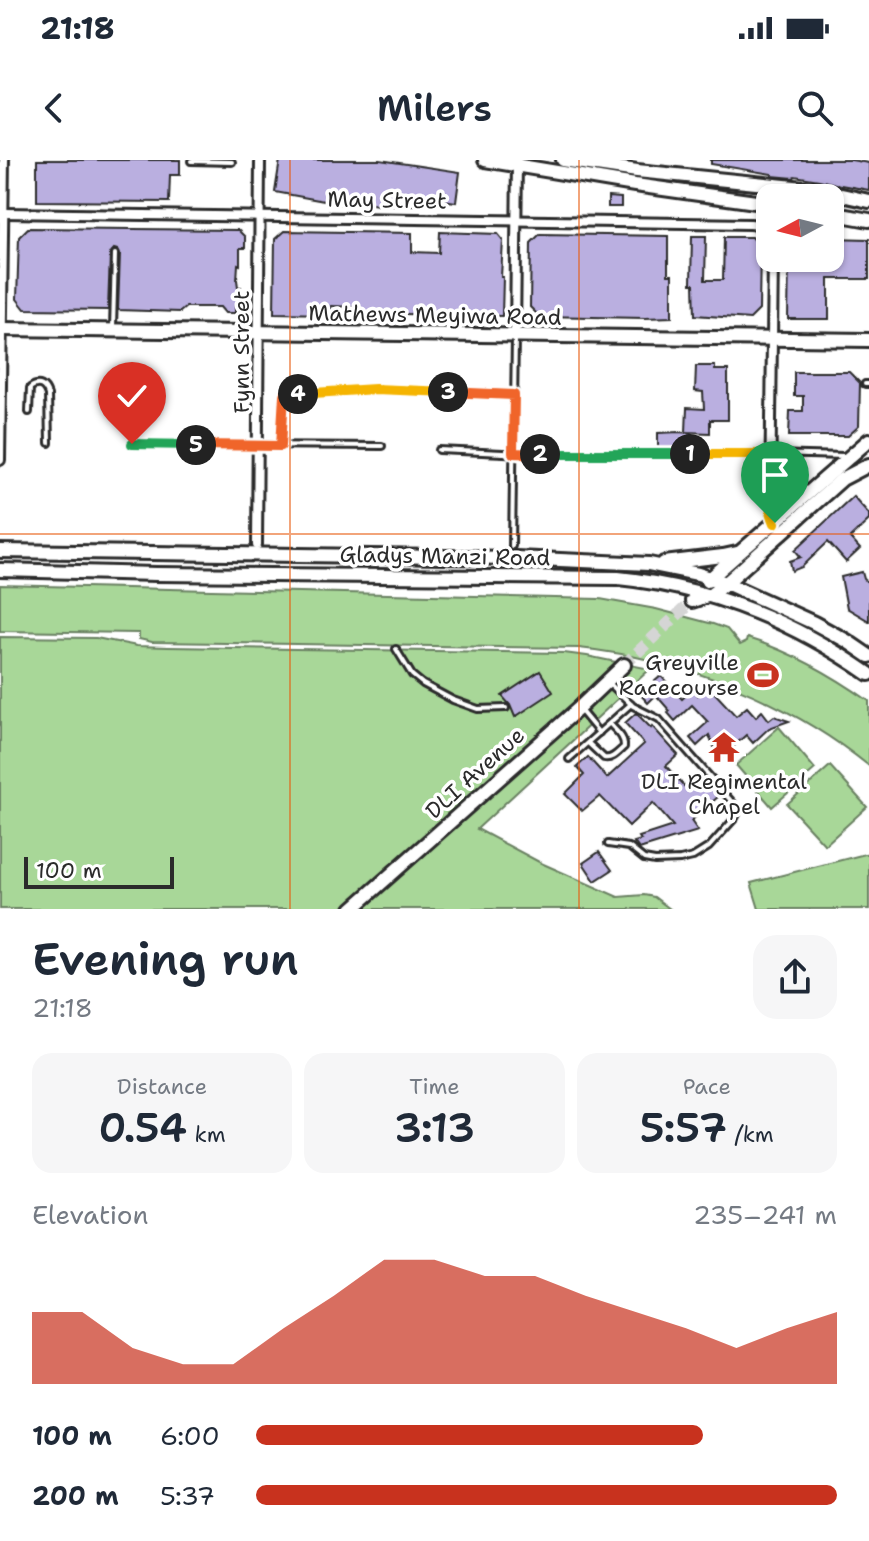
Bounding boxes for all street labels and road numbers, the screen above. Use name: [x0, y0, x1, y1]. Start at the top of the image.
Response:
street label: May Street: [327, 184, 447, 216]
street label: Fynn Street: [227, 290, 256, 414]
street label: Mathews Meyiwa Road: [308, 298, 562, 332]
street label: Gladys Manzi Road: [339, 540, 551, 572]
street label: DLI Avenue: [419, 721, 531, 825]

